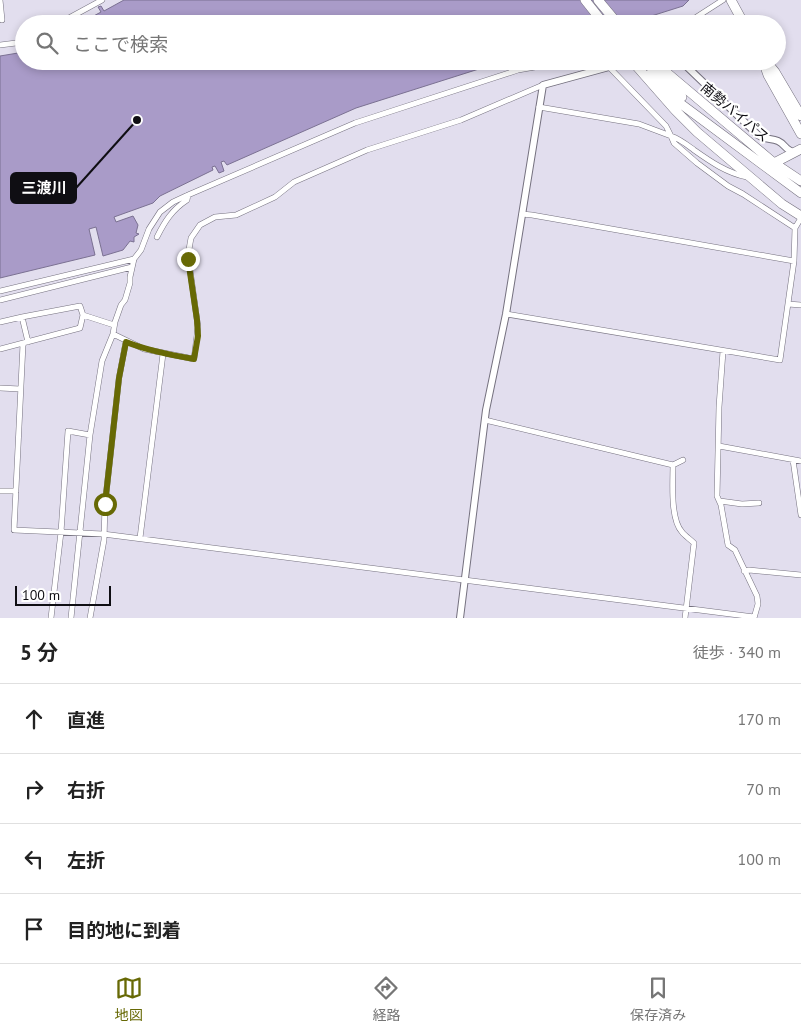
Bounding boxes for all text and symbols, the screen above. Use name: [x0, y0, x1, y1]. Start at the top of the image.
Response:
search box: [15, 15, 786, 70]
icon: search: [33, 29, 61, 57]
text: ここで検索: [73, 32, 168, 56]
street label: 南勢バイパス: [697, 78, 773, 146]
callout: 三渡川: [11, 173, 76, 203]
text: 三渡川: [21, 178, 67, 197]
route end: [177, 248, 200, 271]
route start: [94, 493, 117, 516]
scale bar: [15, 583, 111, 606]
text: 100 m: [22, 586, 60, 604]
text: 5 分: [20, 639, 58, 666]
text: 徒歩 · 340 m: [693, 642, 781, 662]
icon: ahead: [20, 705, 48, 733]
text: 直進: [67, 708, 105, 732]
text: 170 m: [738, 709, 781, 729]
icon: right: [20, 775, 48, 803]
text: 右折: [67, 778, 105, 802]
text: 70 m: [746, 779, 781, 799]
icon: left: [20, 845, 48, 873]
text: 左折: [67, 848, 105, 872]
text: 100 m: [738, 849, 781, 869]
icon: arrive: [20, 915, 48, 943]
text: 目的地に到着: [67, 918, 181, 942]
tab: 地図: [115, 974, 143, 1024]
tab: 経路: [372, 974, 400, 1024]
tab: 保存済み: [630, 974, 686, 1024]

